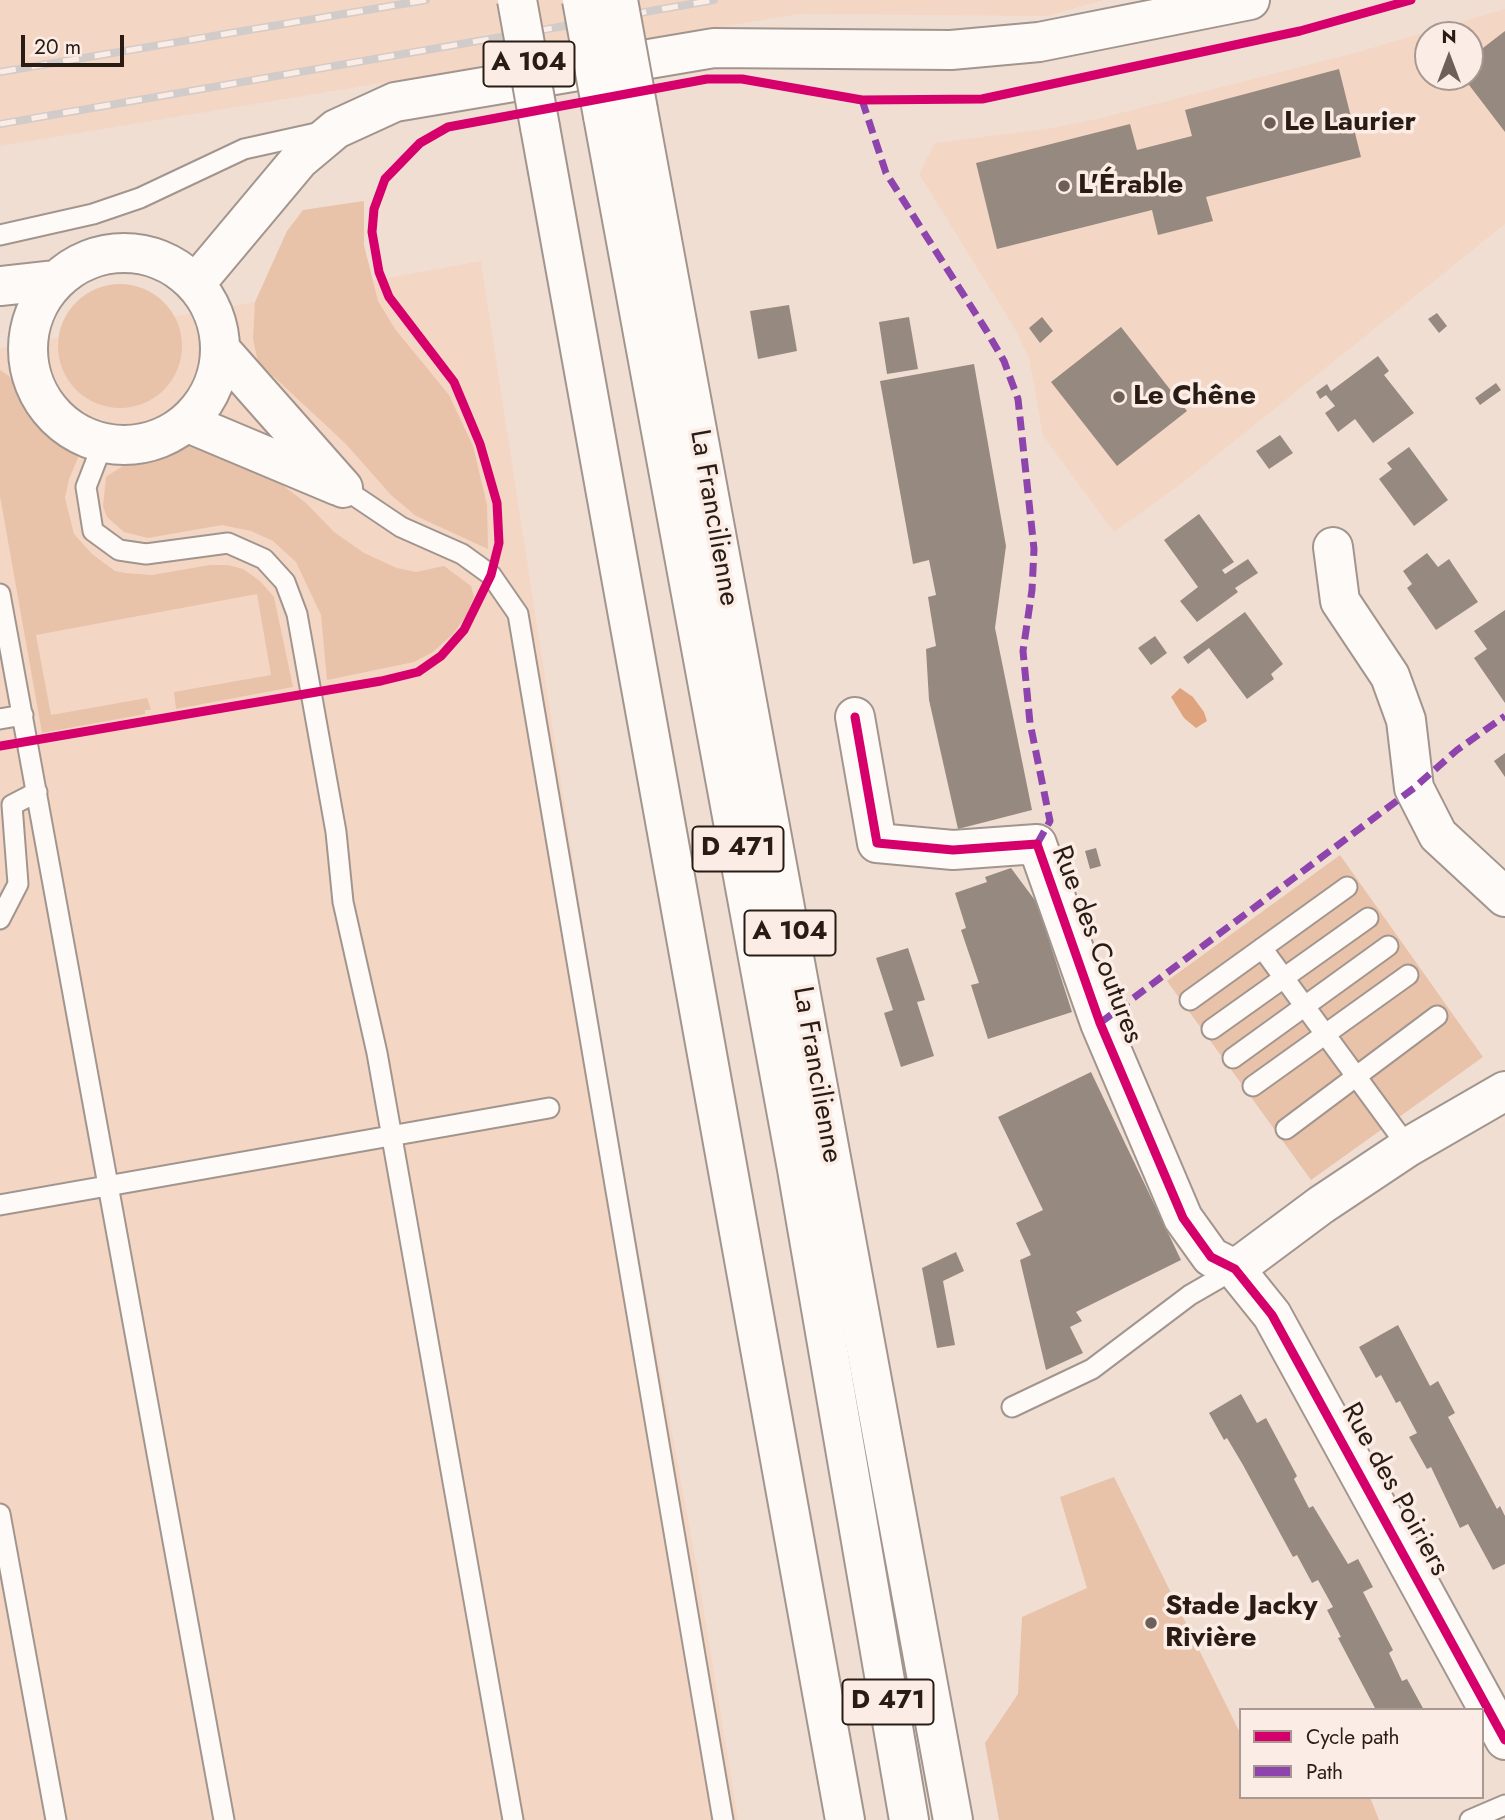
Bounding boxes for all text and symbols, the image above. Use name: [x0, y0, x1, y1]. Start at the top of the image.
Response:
scale bar: [24, 21, 128, 65]
north arrow: [1414, 21, 1484, 91]
text: N: [1441, 23, 1457, 50]
text: 20 m: [34, 32, 81, 62]
road number: A 104: [484, 41, 574, 86]
place label: Le Laurier: [1284, 106, 1416, 140]
marker: Le Laurier: [1262, 115, 1278, 131]
place label: L'Érable: [1078, 169, 1183, 203]
marker: L'Érable: [1056, 178, 1072, 194]
place label: Le Chêne: [1133, 380, 1256, 414]
marker: Le Chêne: [1111, 389, 1127, 405]
street label: La Francilienne: [681, 427, 745, 609]
road number: D 471: [692, 827, 784, 872]
street label: Rue des Coutures: [1043, 842, 1149, 1048]
road number: A 104: [744, 910, 836, 956]
street label: La Francilienne: [784, 984, 848, 1166]
street label: Rue des Poiriers: [1333, 1398, 1455, 1582]
place label: Stade Jacky Rivière: [1165, 1590, 1318, 1656]
marker: Stade Jacky Rivière: [1143, 1615, 1159, 1631]
road number: D 471: [842, 1680, 934, 1724]
legend: [1239, 1708, 1484, 1799]
text: Cycle path: [1306, 1722, 1399, 1752]
text: Path: [1306, 1757, 1343, 1787]

